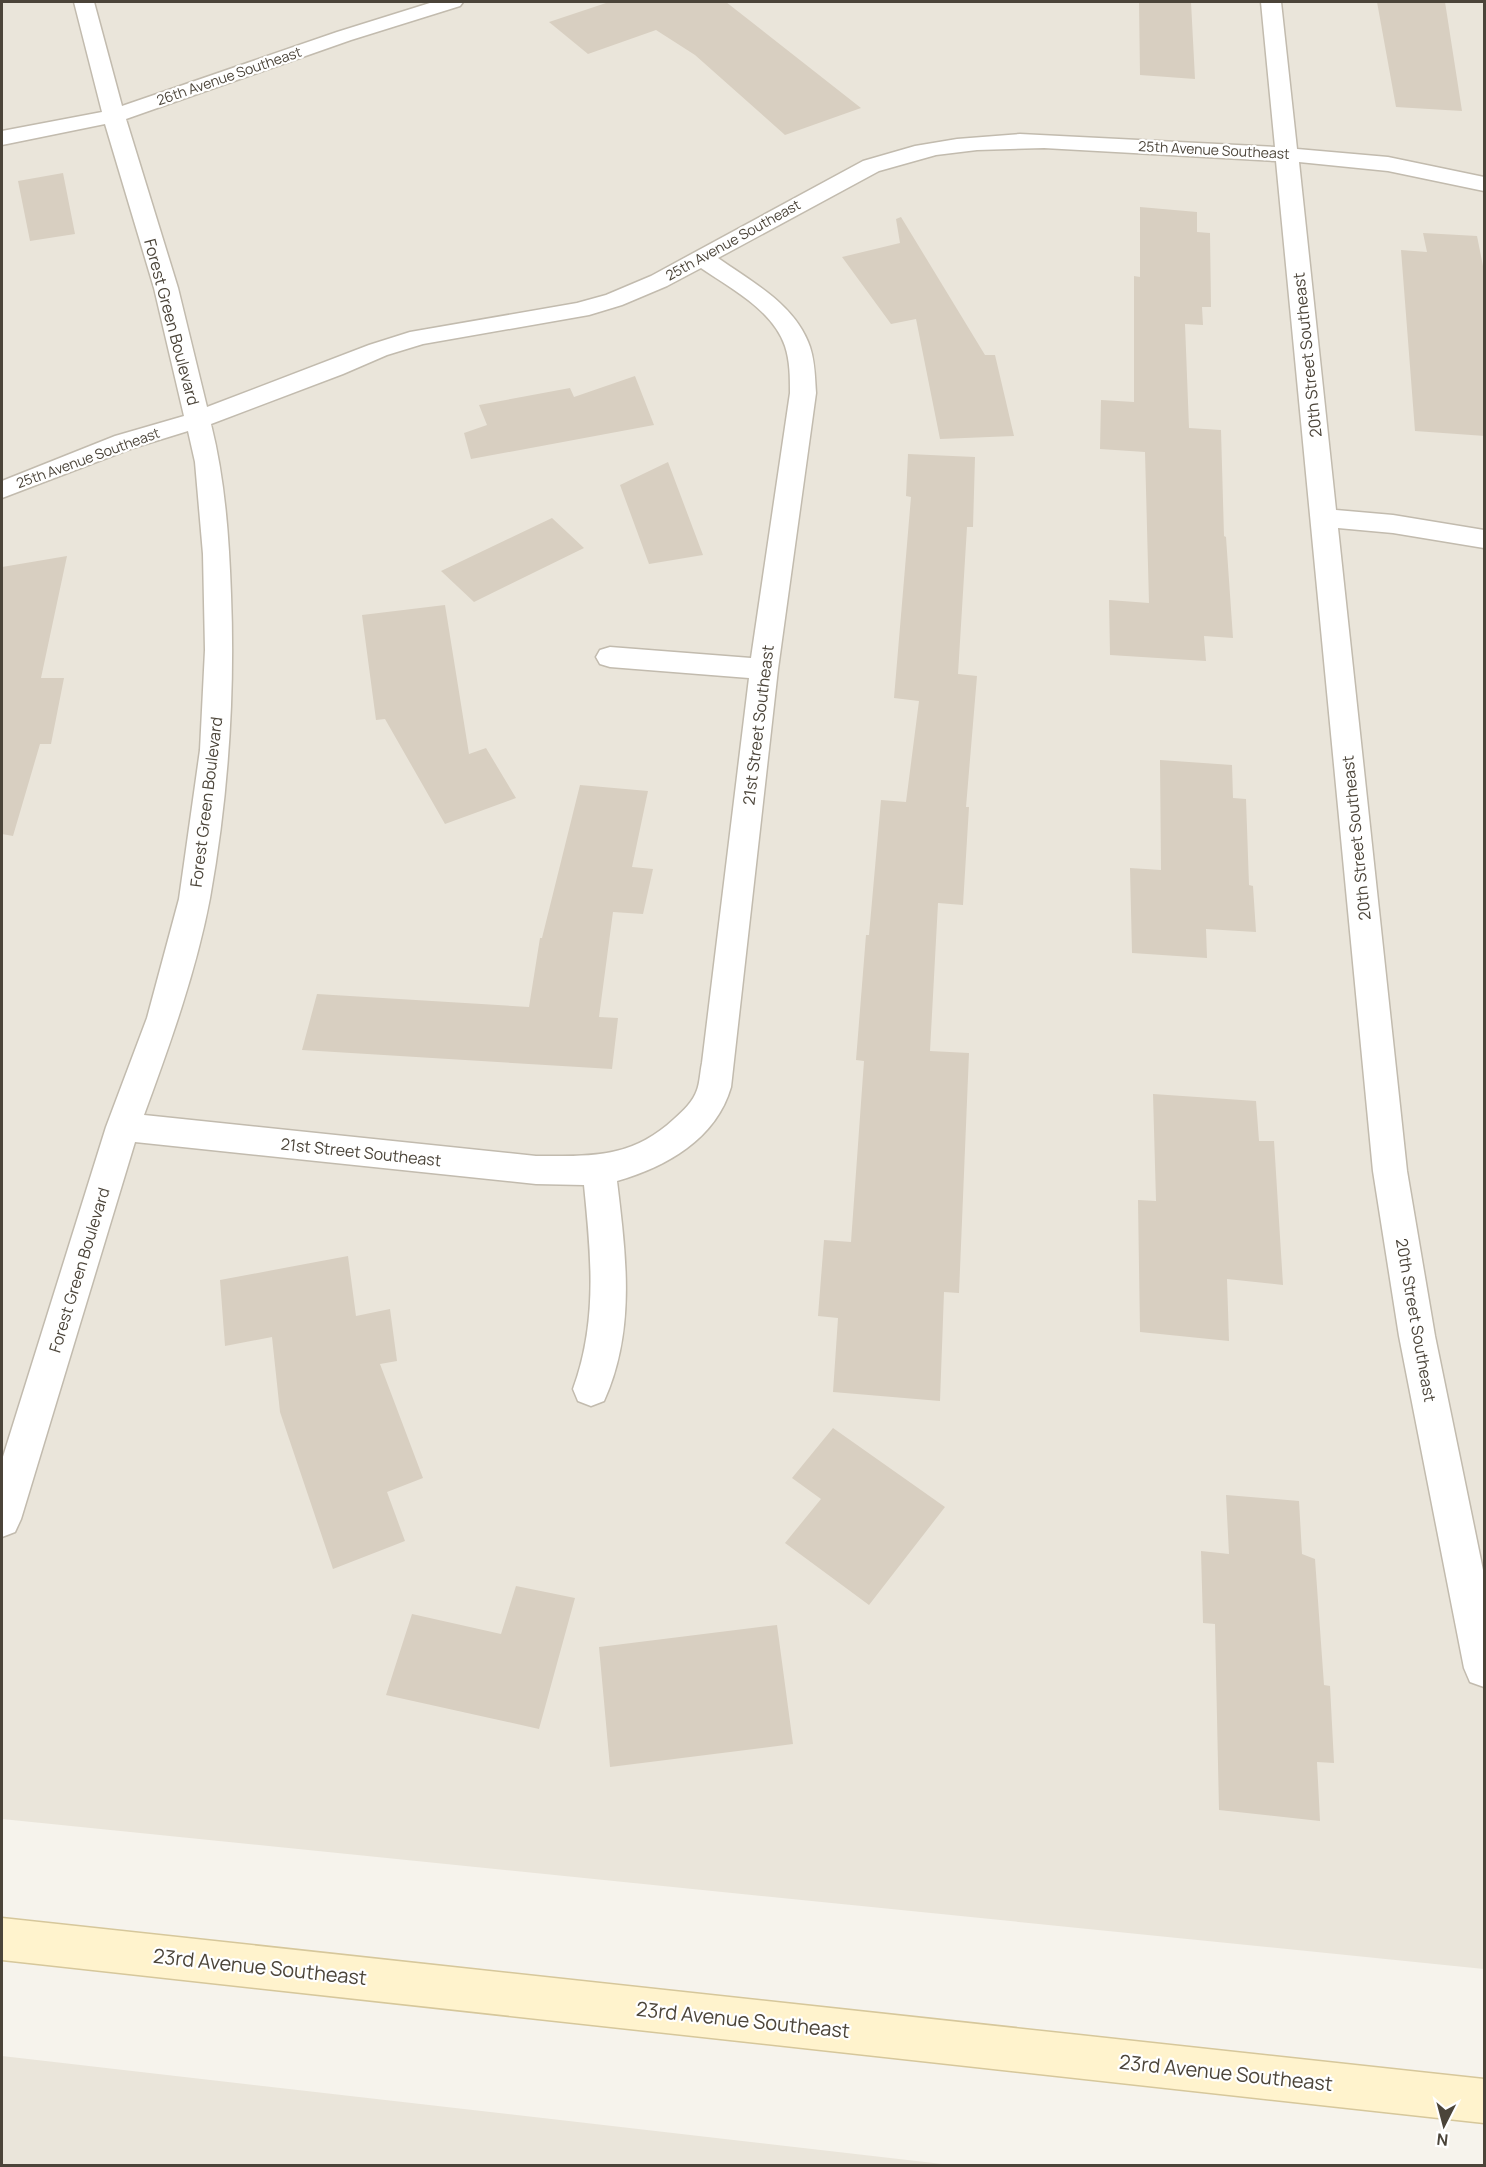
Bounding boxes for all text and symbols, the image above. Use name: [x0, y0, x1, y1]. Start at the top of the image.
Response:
street label: 26th Avenue Southeast: [154, 42, 304, 109]
street label: 25th Avenue Southeast: [1138, 136, 1291, 163]
street label: 25th Avenue Southeast: [662, 194, 804, 285]
street label: Forest Green Boulevard: [139, 236, 205, 408]
street label: 20th Street Southeast: [1287, 271, 1327, 439]
street label: 25th Avenue Southeast: [13, 423, 163, 492]
street label: 21st Street Southeast: [737, 644, 779, 806]
street label: Forest Green Boulevard: [185, 716, 227, 888]
street label: 20th Street Southeast: [1336, 754, 1376, 922]
street label: 21st Street Southeast: [280, 1133, 442, 1171]
street label: Forest Green Boulevard: [43, 1185, 115, 1355]
street label: 20th Street Southeast: [1391, 1236, 1441, 1404]
street label: 23rd Avenue Southeast: [152, 1942, 368, 1991]
street label: 23rd Avenue Southeast: [635, 1995, 851, 2044]
street label: 23rd Avenue Southeast: [1118, 2048, 1334, 2097]
north arrow: [1414, 2095, 1474, 2155]
text: N: [1436, 2128, 1449, 2151]

